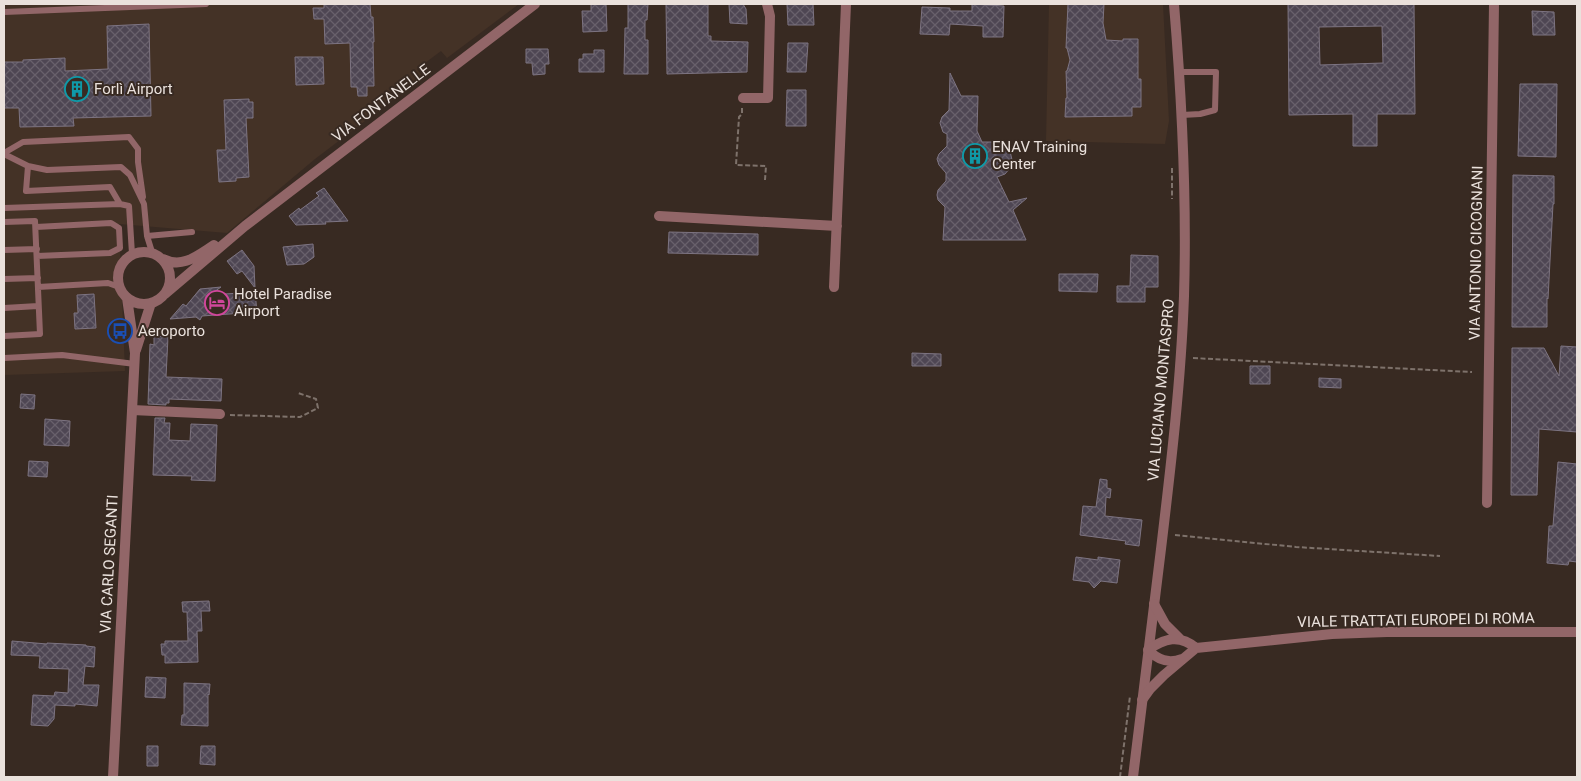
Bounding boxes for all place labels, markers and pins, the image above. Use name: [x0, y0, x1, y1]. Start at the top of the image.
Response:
building icon: Forlì Airport: [64, 76, 90, 102]
place label: Forlì Airport: [94, 80, 173, 98]
place label: ENAV Training Center: [992, 138, 1087, 173]
building icon: ENAV Training Center: [962, 143, 988, 169]
place label: Hotel Paradise Airport: [234, 285, 332, 320]
hotel icon: Hotel Paradise Airport: [204, 290, 230, 316]
bus stop icon: Aeroporto: [107, 318, 133, 344]
place label: Aeroporto: [138, 322, 205, 340]

